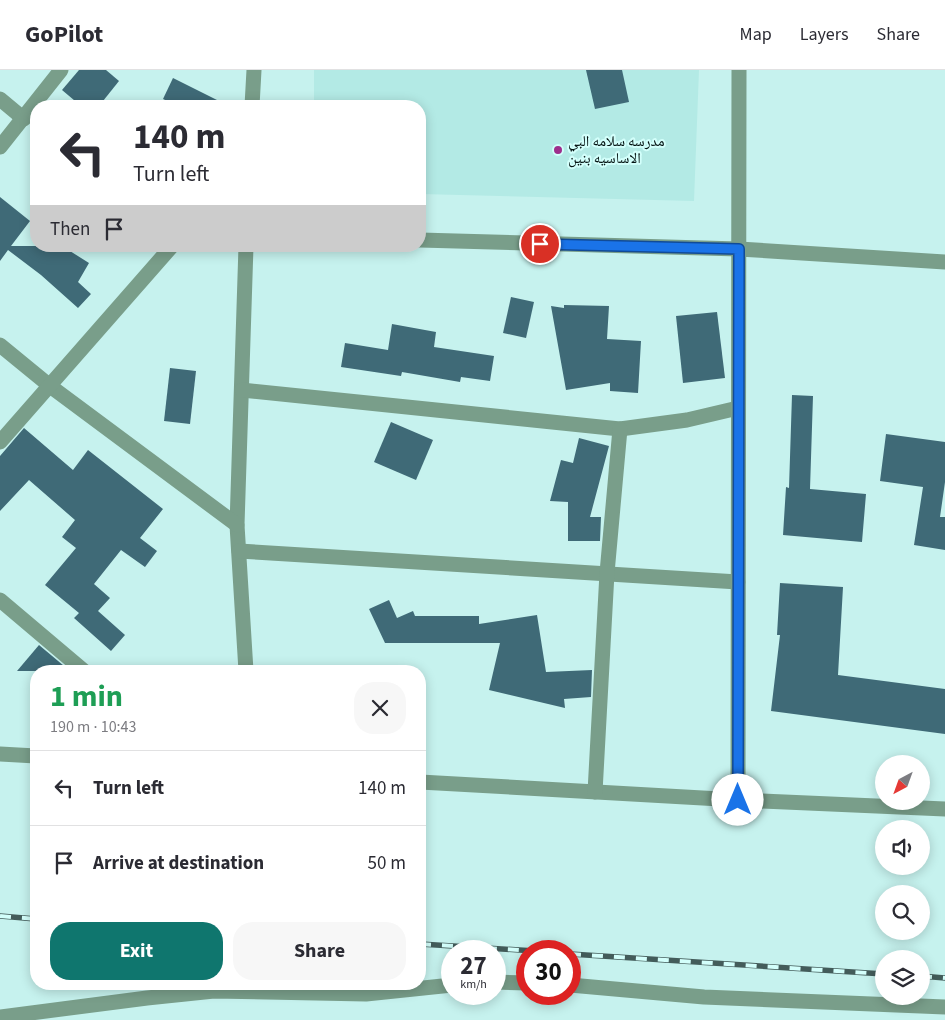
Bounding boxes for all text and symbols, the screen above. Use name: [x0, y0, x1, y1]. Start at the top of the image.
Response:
text: GoPilot: [25, 17, 103, 52]
text: Map: [740, 22, 772, 47]
text: Layers: [800, 22, 849, 47]
text: Share: [877, 22, 920, 47]
text: 140 m: [133, 112, 225, 162]
icon: left: [50, 120, 115, 185]
place label: مدرسه سلامه البي الاساسيه بنين: [568, 131, 665, 169]
marker: مدرسه سلامه البي الاساسيه بنين: [552, 144, 564, 156]
text: Turn left: [133, 158, 209, 190]
icon: arrive: [100, 215, 128, 243]
text: Then: [50, 216, 90, 243]
pin: [519, 223, 561, 265]
icon: arrive: [526, 230, 554, 258]
text: 1 min: [50, 675, 123, 718]
button: close: [354, 682, 406, 734]
text: 190 m · 10:43: [50, 716, 137, 738]
north arrow: [875, 755, 930, 810]
map controls: [875, 755, 930, 1005]
position arrow: [711, 773, 763, 825]
icon: left: [50, 774, 78, 802]
text: Turn left: [93, 775, 164, 802]
text: 140 m: [358, 775, 406, 802]
button: sound: [875, 820, 930, 875]
icon: arrive: [50, 849, 78, 877]
text: Arrive at destination: [93, 850, 264, 877]
text: 50 m: [368, 850, 406, 877]
button: search: [875, 885, 930, 940]
button: Exit: [50, 922, 223, 980]
button: Share: [233, 922, 406, 980]
speed limit sign: 30: [516, 940, 581, 1005]
text: 27: [460, 948, 487, 984]
button: layers: [875, 950, 930, 1005]
text: km/h: [460, 976, 487, 993]

